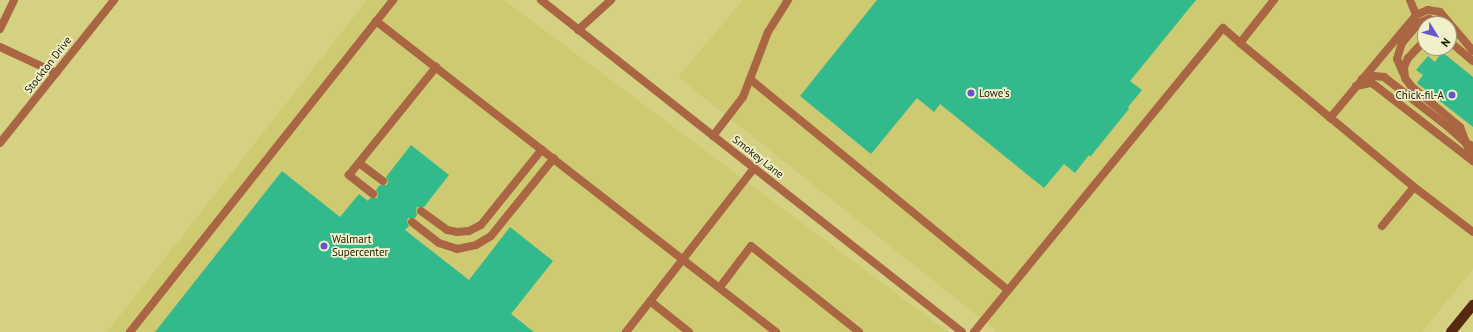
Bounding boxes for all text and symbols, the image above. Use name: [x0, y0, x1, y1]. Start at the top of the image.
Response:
north arrow: [1417, 16, 1457, 56]
street label: Stockton Drive: [22, 34, 74, 96]
text: N: [1438, 36, 1454, 50]
place label: Lowe's: [979, 86, 1010, 100]
marker: Lowe's: [966, 88, 976, 98]
place label: Chick-fil-A: [1396, 88, 1444, 102]
marker: Chick-fil-A: [1447, 90, 1457, 100]
street label: Smokey Lane: [730, 133, 786, 181]
place label: Walmart Supercenter: [332, 233, 388, 259]
marker: Walmart Supercenter: [319, 241, 329, 251]

